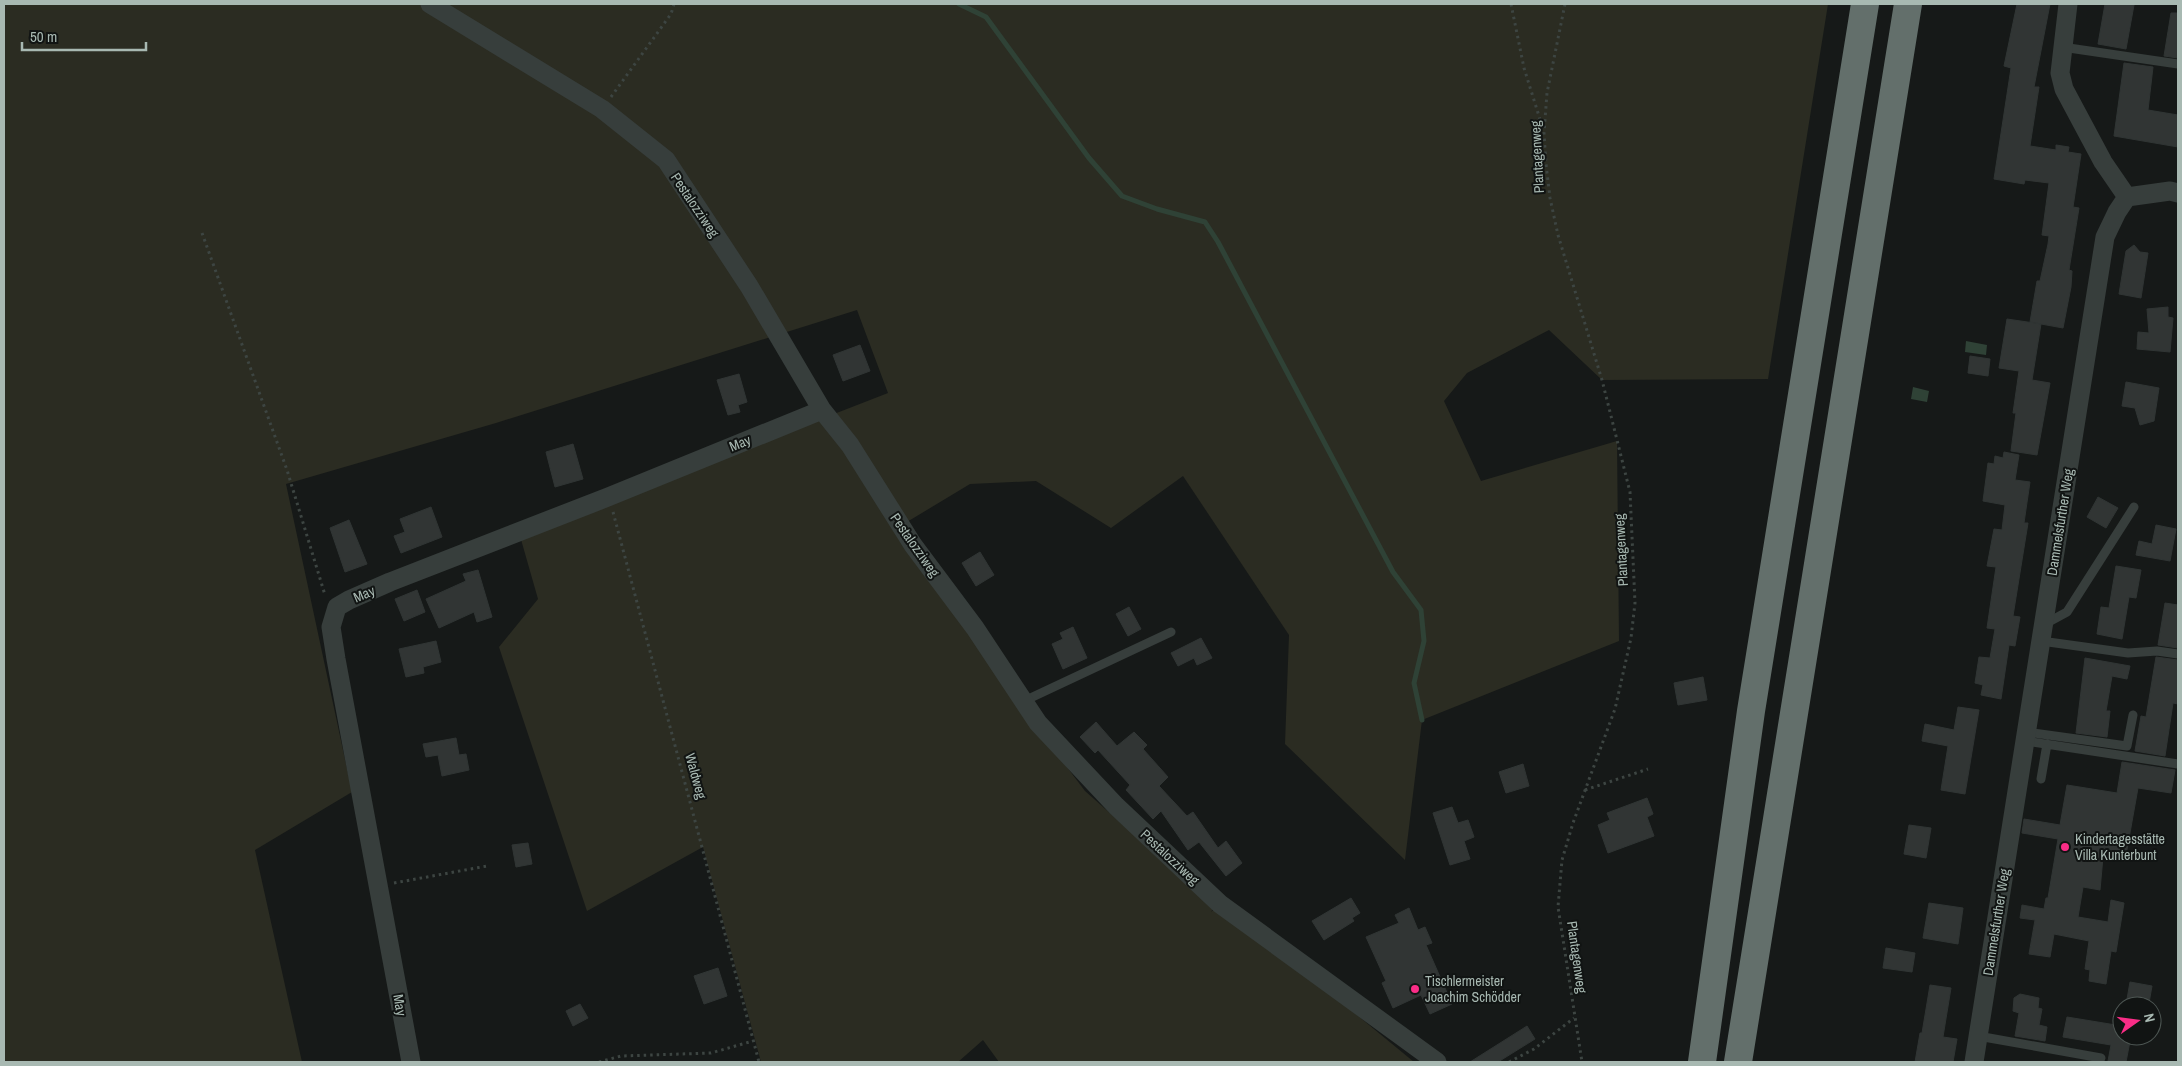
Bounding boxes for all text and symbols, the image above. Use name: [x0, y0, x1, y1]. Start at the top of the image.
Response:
scale bar: [22, 20, 146, 52]
text: 50 m: [30, 26, 57, 47]
street label: Plantagenweg: [1526, 120, 1548, 194]
street label: Pestalozziweg: [667, 169, 723, 241]
street label: May: [727, 430, 754, 455]
street label: Dammelsfurther Weg: [2043, 467, 2077, 577]
street label: Pestalozziweg: [886, 510, 944, 581]
street label: Plantagenweg: [1610, 513, 1632, 587]
street label: May: [351, 581, 378, 607]
street label: Waldweg: [681, 751, 711, 802]
street label: Pestalozziweg: [1137, 825, 1204, 889]
place label: Kindertagesstätte Villa Kunterbunt: [2075, 830, 2165, 864]
marker: Kindertagesstätte Villa Kunterbunt: [2059, 841, 2071, 853]
street label: Dammelsfurther Weg: [1979, 867, 2013, 977]
street label: Plantagenweg: [1563, 920, 1591, 995]
place label: Tischlermeister Joachim Schödder: [1425, 972, 1521, 1006]
marker: Tischlermeister Joachim Schödder: [1409, 983, 1421, 995]
street label: May: [389, 993, 411, 1017]
north arrow: [2112, 996, 2162, 1046]
text: N: [2140, 1012, 2159, 1024]

